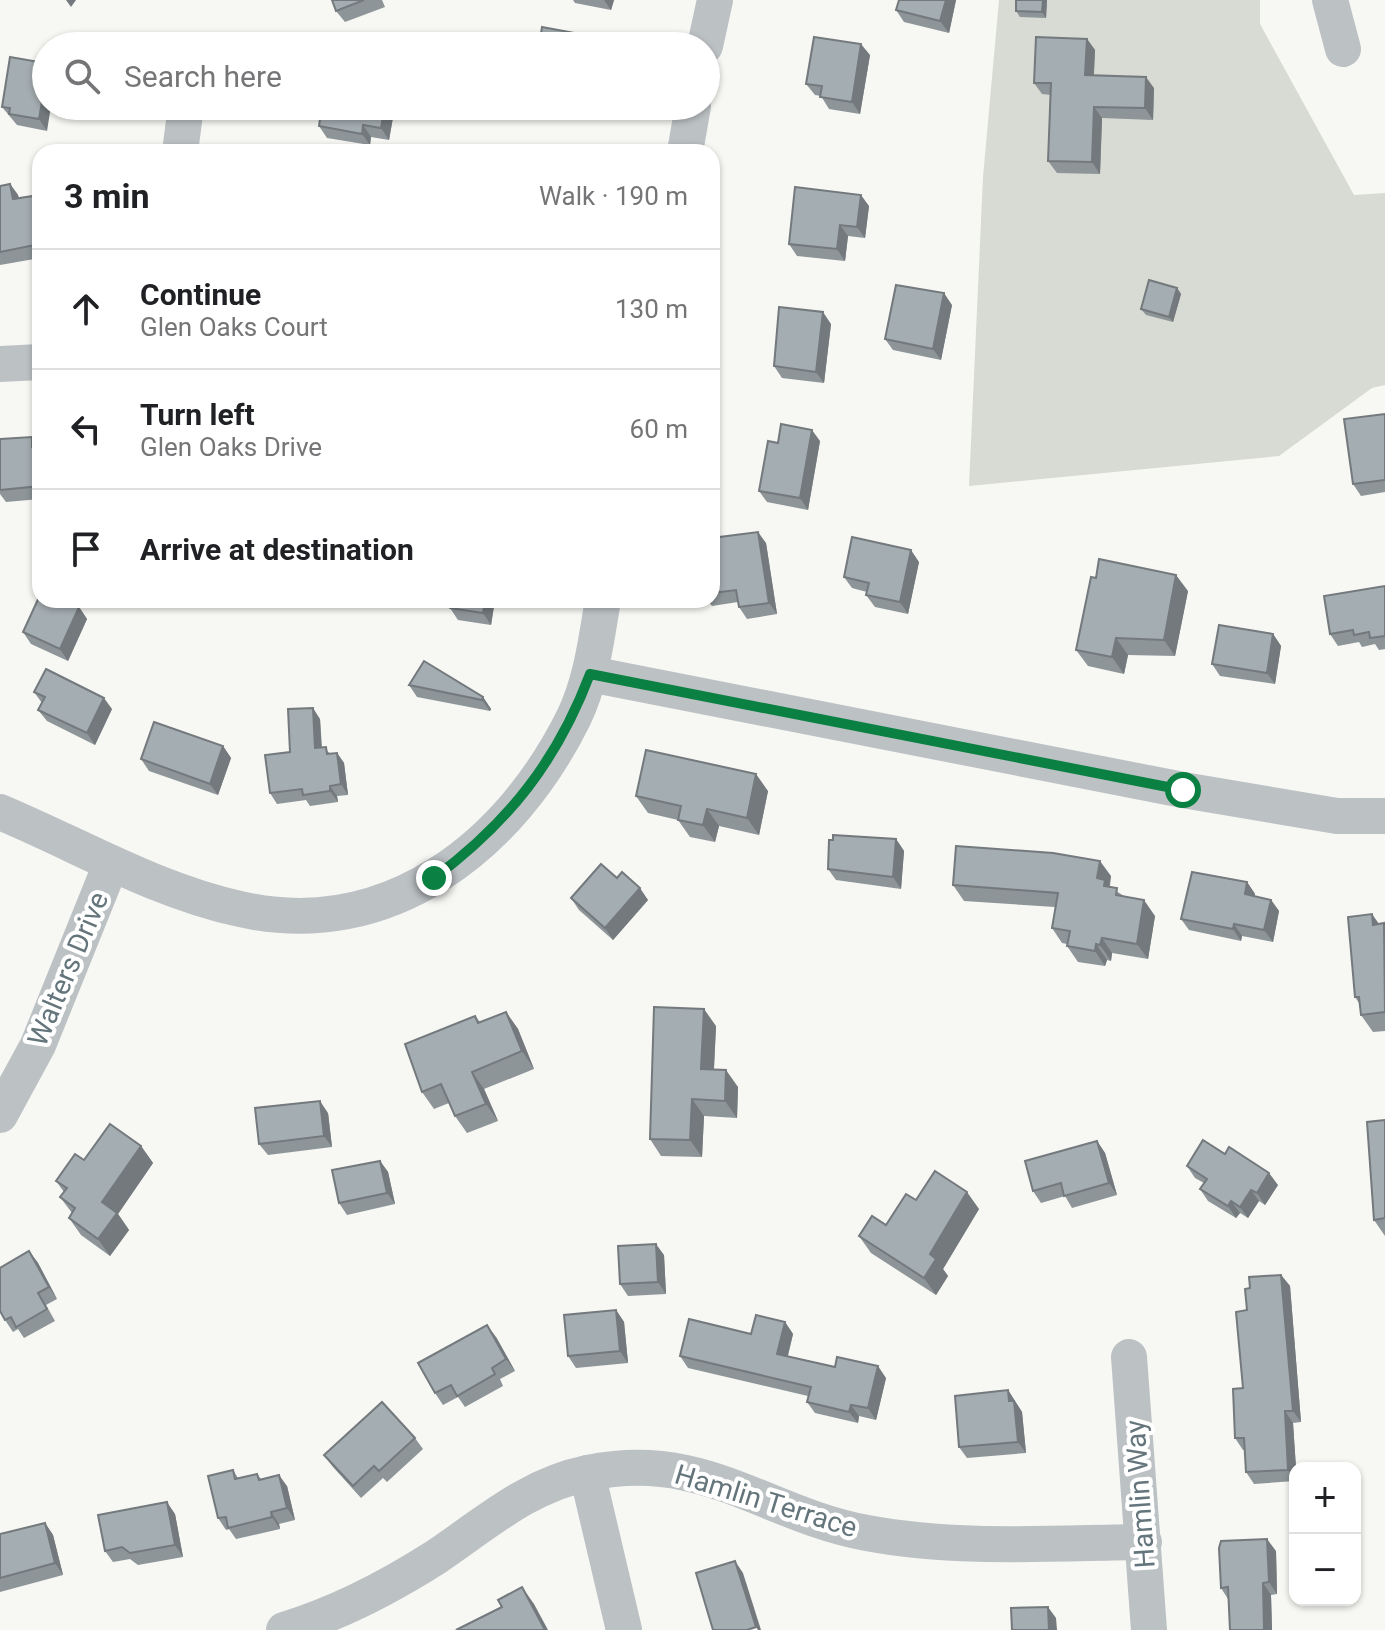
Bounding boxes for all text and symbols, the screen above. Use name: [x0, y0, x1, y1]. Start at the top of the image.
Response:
search box: [32, 32, 720, 120]
icon: search: [60, 54, 104, 98]
text: Search here: [124, 59, 282, 94]
text: 3 min: [64, 176, 149, 216]
text: Walk · 190 m: [539, 181, 688, 211]
text: Continue: [140, 277, 261, 312]
icon: ahead: [64, 287, 108, 331]
text: 130 m: [615, 294, 688, 324]
text: Glen Oaks Court: [140, 312, 328, 342]
text: Turn left: [140, 397, 255, 432]
icon: left: [64, 407, 108, 451]
text: 60 m: [630, 414, 688, 444]
text: Glen Oaks Drive: [140, 432, 322, 462]
icon: arrive: [64, 527, 108, 571]
text: Arrive at destination: [140, 532, 414, 567]
route start: [1165, 772, 1201, 808]
route end: [416, 860, 452, 896]
street label: Walters Drive: [21, 887, 115, 1051]
street label: Hamlin Way: [1118, 1419, 1162, 1569]
street label: Hamlin Terrace: [671, 1458, 861, 1544]
map controls: [1289, 1462, 1361, 1606]
button: +: [1289, 1462, 1361, 1534]
button: −: [1289, 1534, 1361, 1606]

